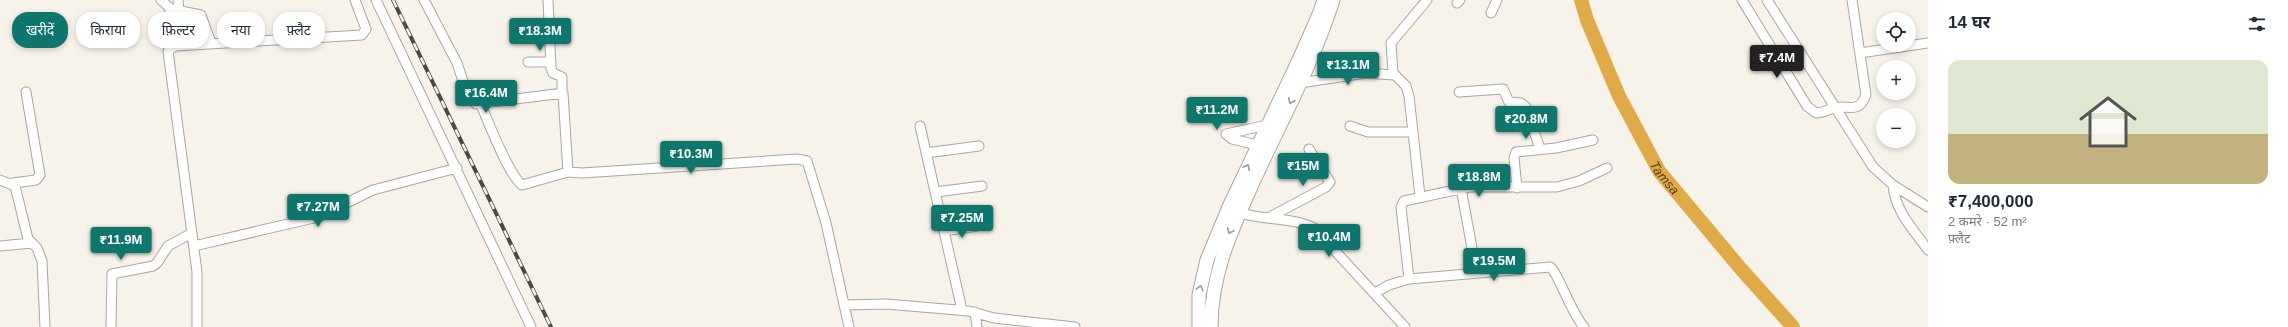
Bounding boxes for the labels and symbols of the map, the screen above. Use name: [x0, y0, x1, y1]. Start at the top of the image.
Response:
pin: ₹18.3M: [507, 18, 573, 52]
pin: ₹7.4M: [1749, 45, 1805, 79]
pin: ₹13.1M: [1315, 52, 1381, 86]
pin: ₹16.4M: [453, 80, 519, 114]
one-way arrow: [1288, 96, 1296, 104]
pin: ₹11.2M: [1184, 97, 1250, 131]
pin: ₹20.8M: [1493, 106, 1559, 140]
pin: ₹10.3M: [658, 141, 724, 175]
pin: ₹15M: [1279, 153, 1327, 187]
water label: Tamsa: [1647, 158, 1683, 197]
one-way arrow: [1242, 164, 1250, 172]
pin: ₹18.8M: [1446, 164, 1512, 198]
pin: ₹7.27M: [285, 194, 351, 228]
pin: ₹7.25M: [929, 205, 995, 239]
pin: ₹10.4M: [1296, 224, 1362, 258]
pin: ₹11.9M: [88, 227, 154, 261]
one-way arrow: [1227, 227, 1235, 234]
pin: ₹19.5M: [1461, 248, 1527, 282]
one-way arrow: [1196, 285, 1204, 291]

